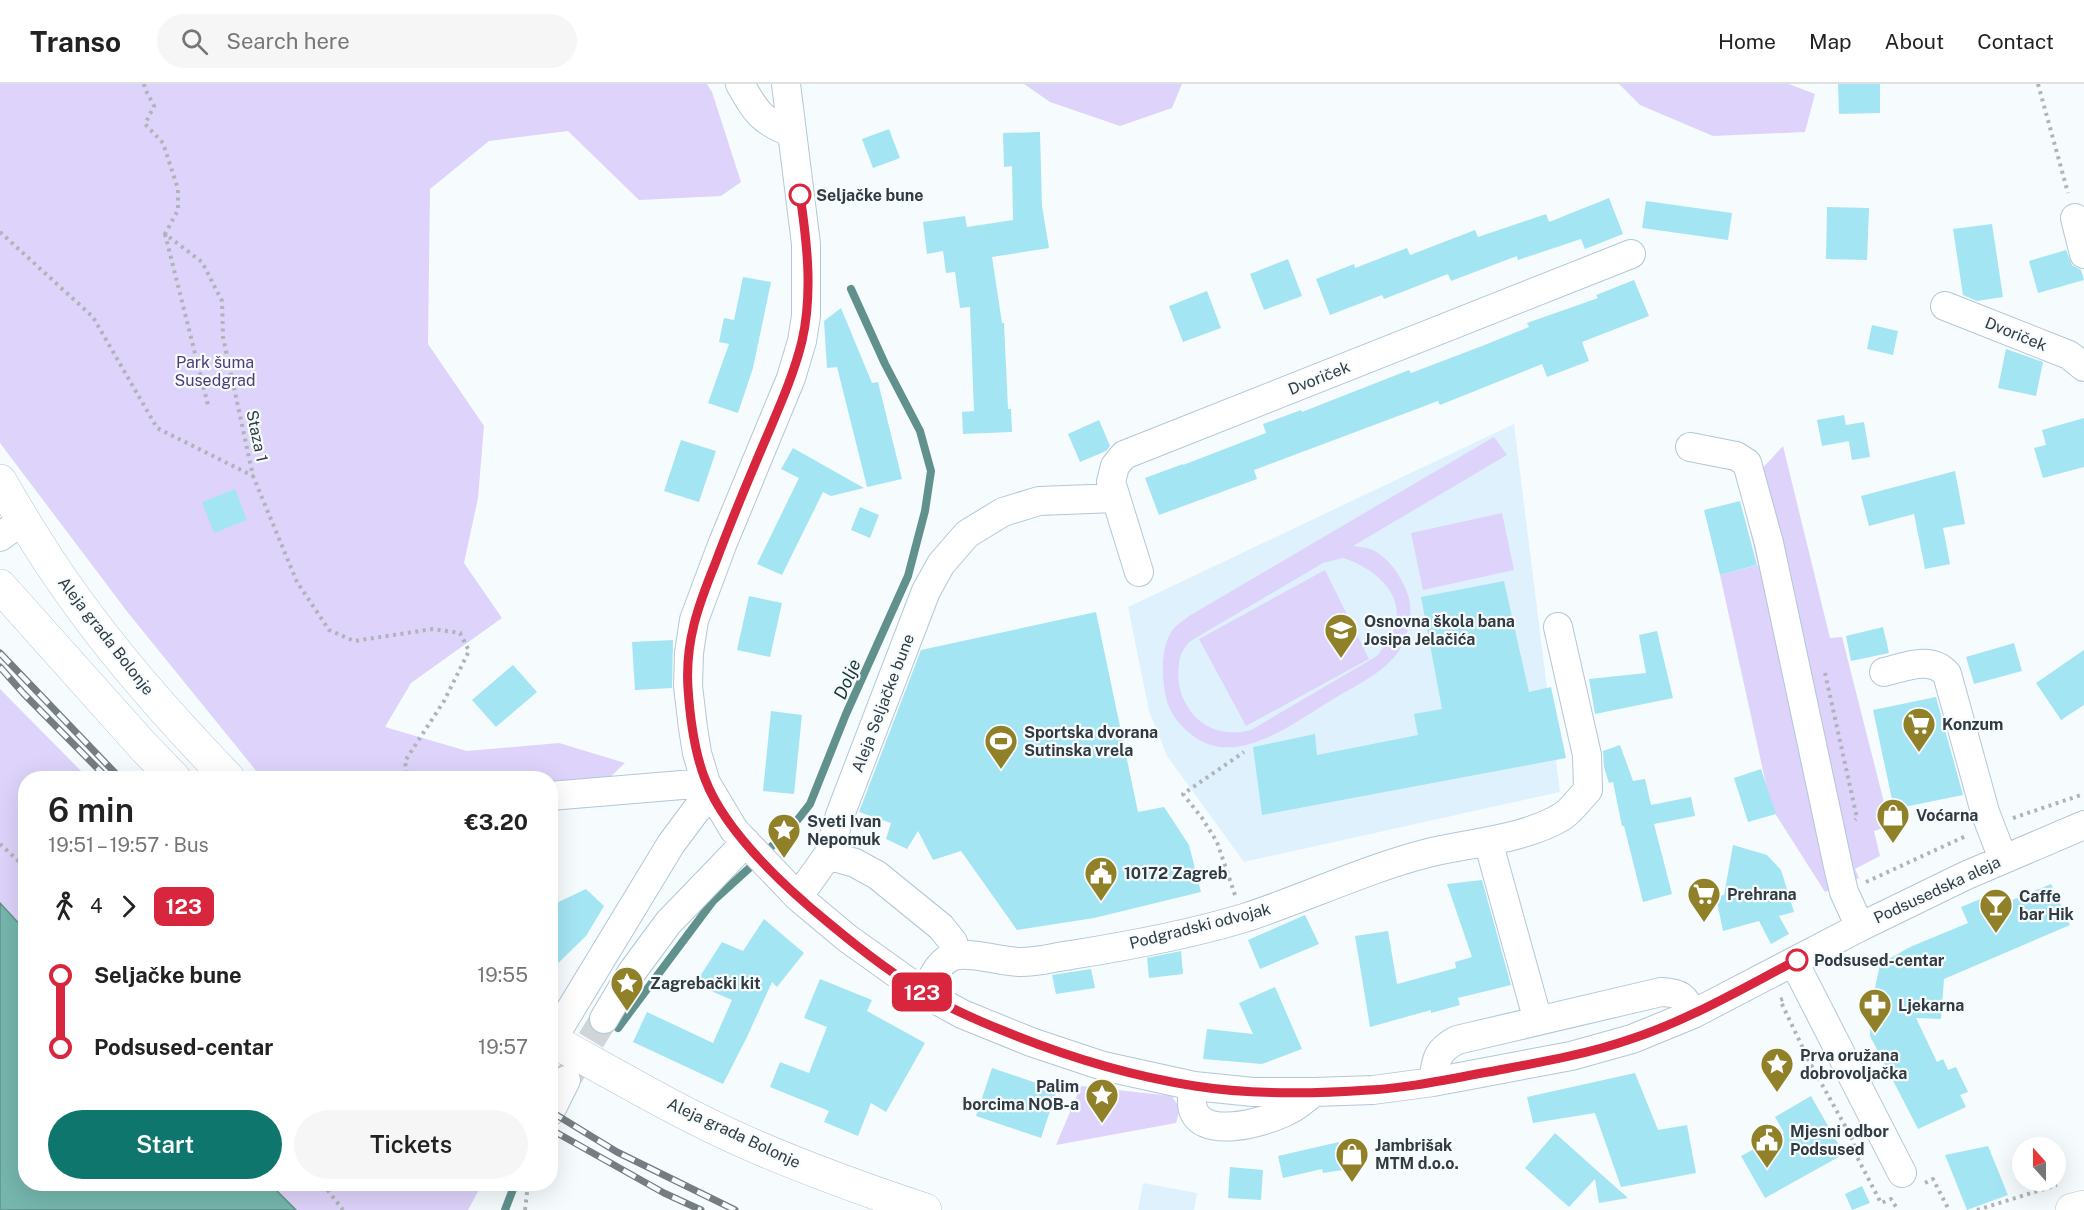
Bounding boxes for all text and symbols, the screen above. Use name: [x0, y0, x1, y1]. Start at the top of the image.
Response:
search box: [157, 14, 577, 68]
text: Transo: [30, 25, 121, 58]
icon: search: [178, 25, 211, 58]
text: Search here: [226, 28, 350, 54]
text: Home: [1718, 29, 1776, 54]
text: Map: [1809, 29, 1852, 54]
text: About: [1885, 29, 1944, 54]
text: Contact: [1977, 29, 2054, 54]
marker: Seljačke bune: [789, 184, 811, 206]
place label: Seljačke bune: [816, 186, 924, 205]
street label: Dvoriček: [1982, 313, 2050, 355]
park label: Park šuma Susedgrad: [174, 353, 256, 390]
street label: Dvoriček: [1285, 357, 1353, 399]
street label: Staza 1: [242, 408, 272, 464]
street label: Aleja grada Bolonje: [54, 573, 158, 699]
school or university icon: Osnovna škola bana Josipa Jelačića: [1323, 612, 1359, 659]
place label: Osnovna škola bana Josipa Jelačića: [1364, 612, 1515, 649]
street label: Aleja Seljačke bune: [848, 631, 918, 775]
water label: Dolje: [829, 656, 865, 702]
supermarket icon: Konzum: [1901, 706, 1937, 753]
place label: Konzum: [1942, 715, 2003, 734]
sports icon: Sportska dvorana Sutinska vrela: [983, 723, 1019, 770]
place label: Sportska dvorana Sutinska vrela: [1024, 723, 1158, 760]
text: 6 min: [48, 791, 134, 829]
shop icon: Voćarna: [1875, 797, 1911, 844]
place label: Voćarna: [1916, 806, 1978, 825]
text: €3.20: [465, 809, 528, 835]
place icon: Sveti Ivan Nepomuk: [766, 812, 802, 859]
place label: Sveti Ivan Nepomuk: [807, 812, 881, 849]
text: 19:51 – 19:57 · Bus: [48, 833, 209, 857]
street label: Podsusedska aleja: [1871, 852, 2003, 928]
public building icon: 10172 Zagreb: [1083, 855, 1119, 902]
place label: 10172 Zagreb: [1124, 864, 1228, 883]
supermarket icon: Prehrana: [1686, 876, 1722, 923]
place label: Prehrana: [1727, 885, 1797, 904]
bar icon: Caffe bar Hik: [1978, 887, 2014, 934]
place label: Caffe bar Hik: [2019, 887, 2074, 924]
icon: walk: [48, 890, 81, 923]
icon: forward: [112, 890, 145, 923]
text: 4: [90, 894, 103, 918]
text: 123: [166, 894, 202, 919]
street label: Podgradski odvojak: [1127, 899, 1273, 953]
marker: Podsused-centar: [1786, 949, 1808, 971]
place label: Podsused-centar: [1814, 951, 1945, 970]
text: Seljačke bune: [94, 962, 242, 988]
text: 19:55: [477, 963, 528, 987]
place icon: Zagrebački kit: [609, 965, 645, 1012]
line badge: 123: [888, 972, 956, 1012]
place label: Zagrebački kit: [650, 974, 761, 993]
text: 123: [904, 980, 940, 1005]
pharmacy icon: Ljekarna: [1857, 987, 1893, 1034]
place label: Ljekarna: [1898, 996, 1964, 1015]
text: Podsused-centar: [94, 1034, 273, 1060]
text: 19:57: [478, 1035, 528, 1059]
place icon: Prva oružana dobrovoljačka: [1759, 1046, 1795, 1093]
place label: Prva oružana dobrovoljačka: [1800, 1046, 1907, 1083]
place label: Palim borcima NOB-a: [963, 1077, 1079, 1114]
place icon: Palim borcima NOB-a: [1084, 1077, 1120, 1124]
street label: Aleja grada Bolonje: [664, 1094, 804, 1172]
button: Start: [48, 1110, 282, 1179]
button: Tickets: [294, 1110, 528, 1179]
public building icon: Mjesni odbor Podsused: [1749, 1122, 1785, 1169]
place label: Mjesni odbor Podsused: [1790, 1122, 1889, 1159]
shop icon: Jambrišak MTM d.o.o.: [1334, 1136, 1370, 1183]
place label: Jambrišak MTM d.o.o.: [1375, 1136, 1459, 1173]
north arrow: [2012, 1137, 2066, 1191]
map controls: [2012, 1137, 2066, 1191]

